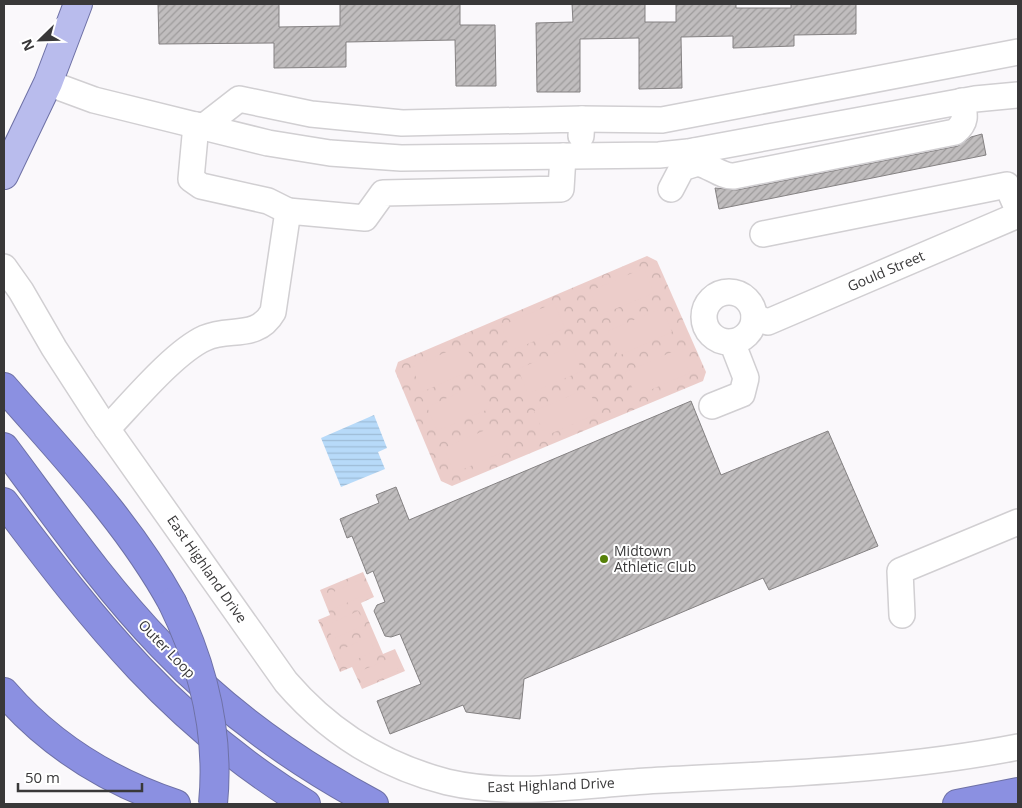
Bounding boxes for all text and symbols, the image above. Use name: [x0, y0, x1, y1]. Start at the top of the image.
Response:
north arrow: [15, 15, 65, 65]
text: N: [17, 36, 39, 54]
street label: Gould Street: [844, 246, 927, 295]
street label: East Highland Drive: [163, 511, 252, 626]
place label: Midtown Athletic Club: [614, 541, 696, 576]
marker: Midtown Athletic Club: [598, 553, 610, 565]
street label: Outer Loop: [135, 615, 200, 682]
scale bar: [18, 760, 141, 792]
text: 50 m: [25, 767, 60, 787]
street label: East Highland Drive: [487, 773, 615, 796]

